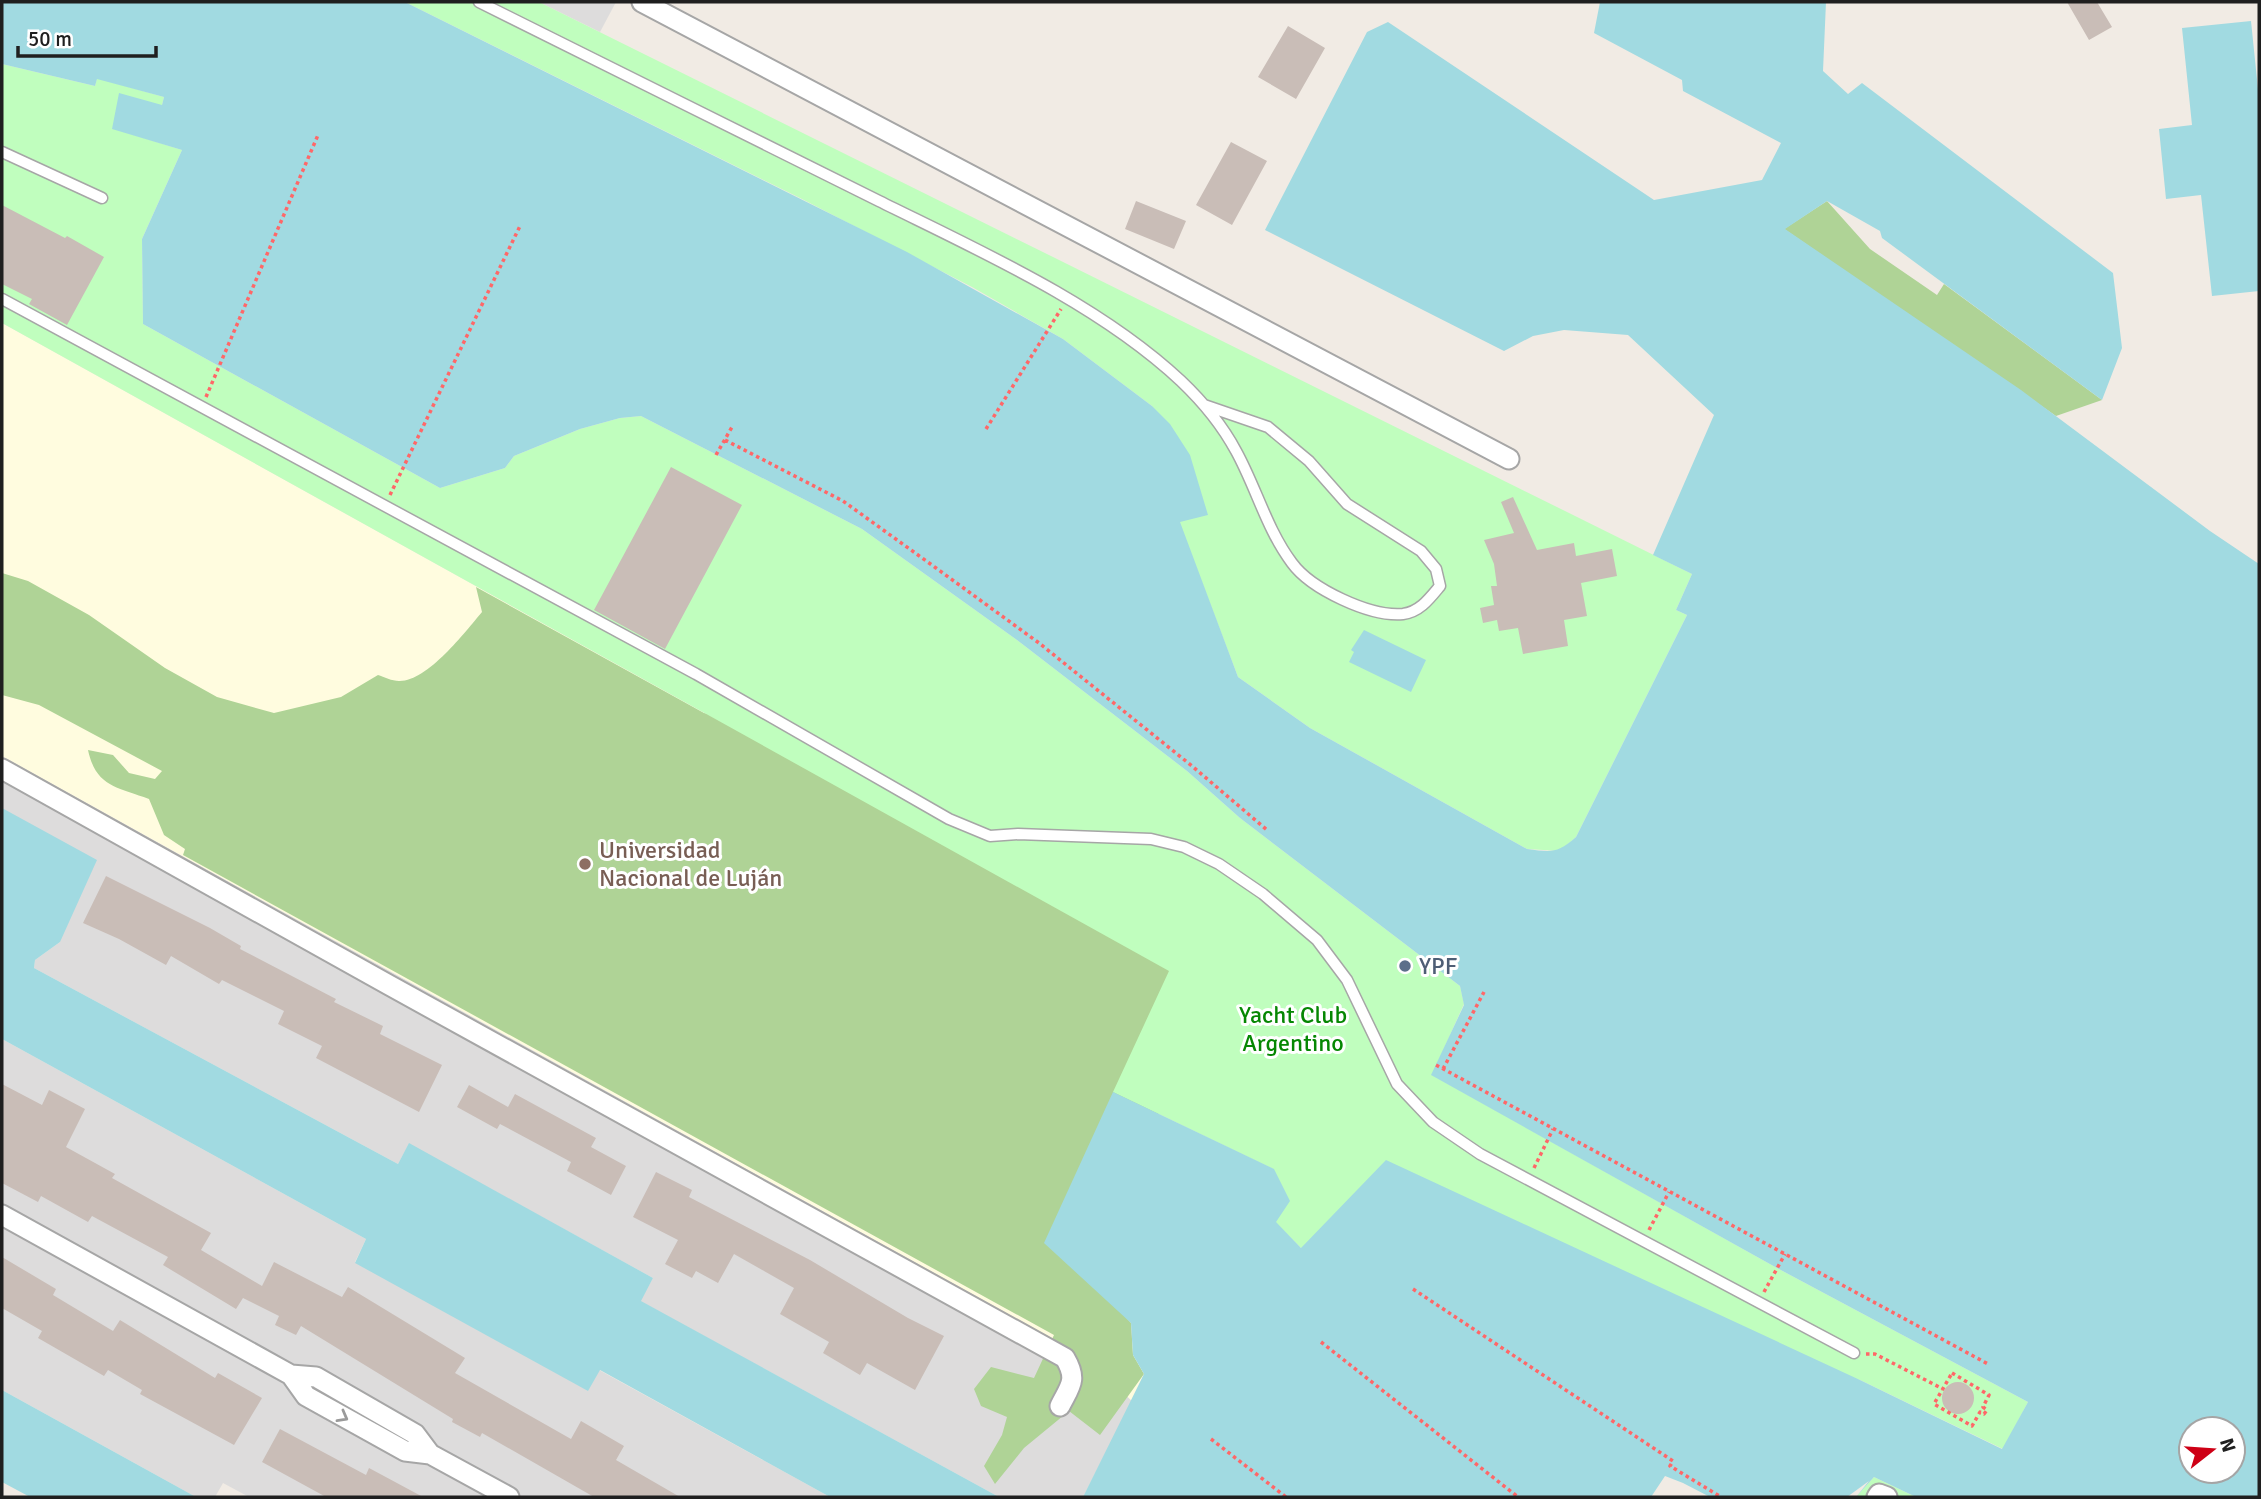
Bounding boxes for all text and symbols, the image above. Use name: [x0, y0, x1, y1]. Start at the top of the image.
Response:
scale bar: [18, 14, 156, 58]
text: 50 m: [28, 26, 72, 52]
place label: Universidad Nacional de Luján: [599, 835, 782, 893]
marker: Universidad Nacional de Luján: [577, 856, 593, 872]
place label: YPF: [1419, 951, 1457, 981]
marker: YPF: [1397, 958, 1413, 974]
park label: Yacht Club Argentino: [1239, 1000, 1347, 1058]
one-way arrow: [335, 1409, 348, 1422]
north arrow: [2177, 1415, 2247, 1485]
text: N: [2214, 1435, 2241, 1455]

